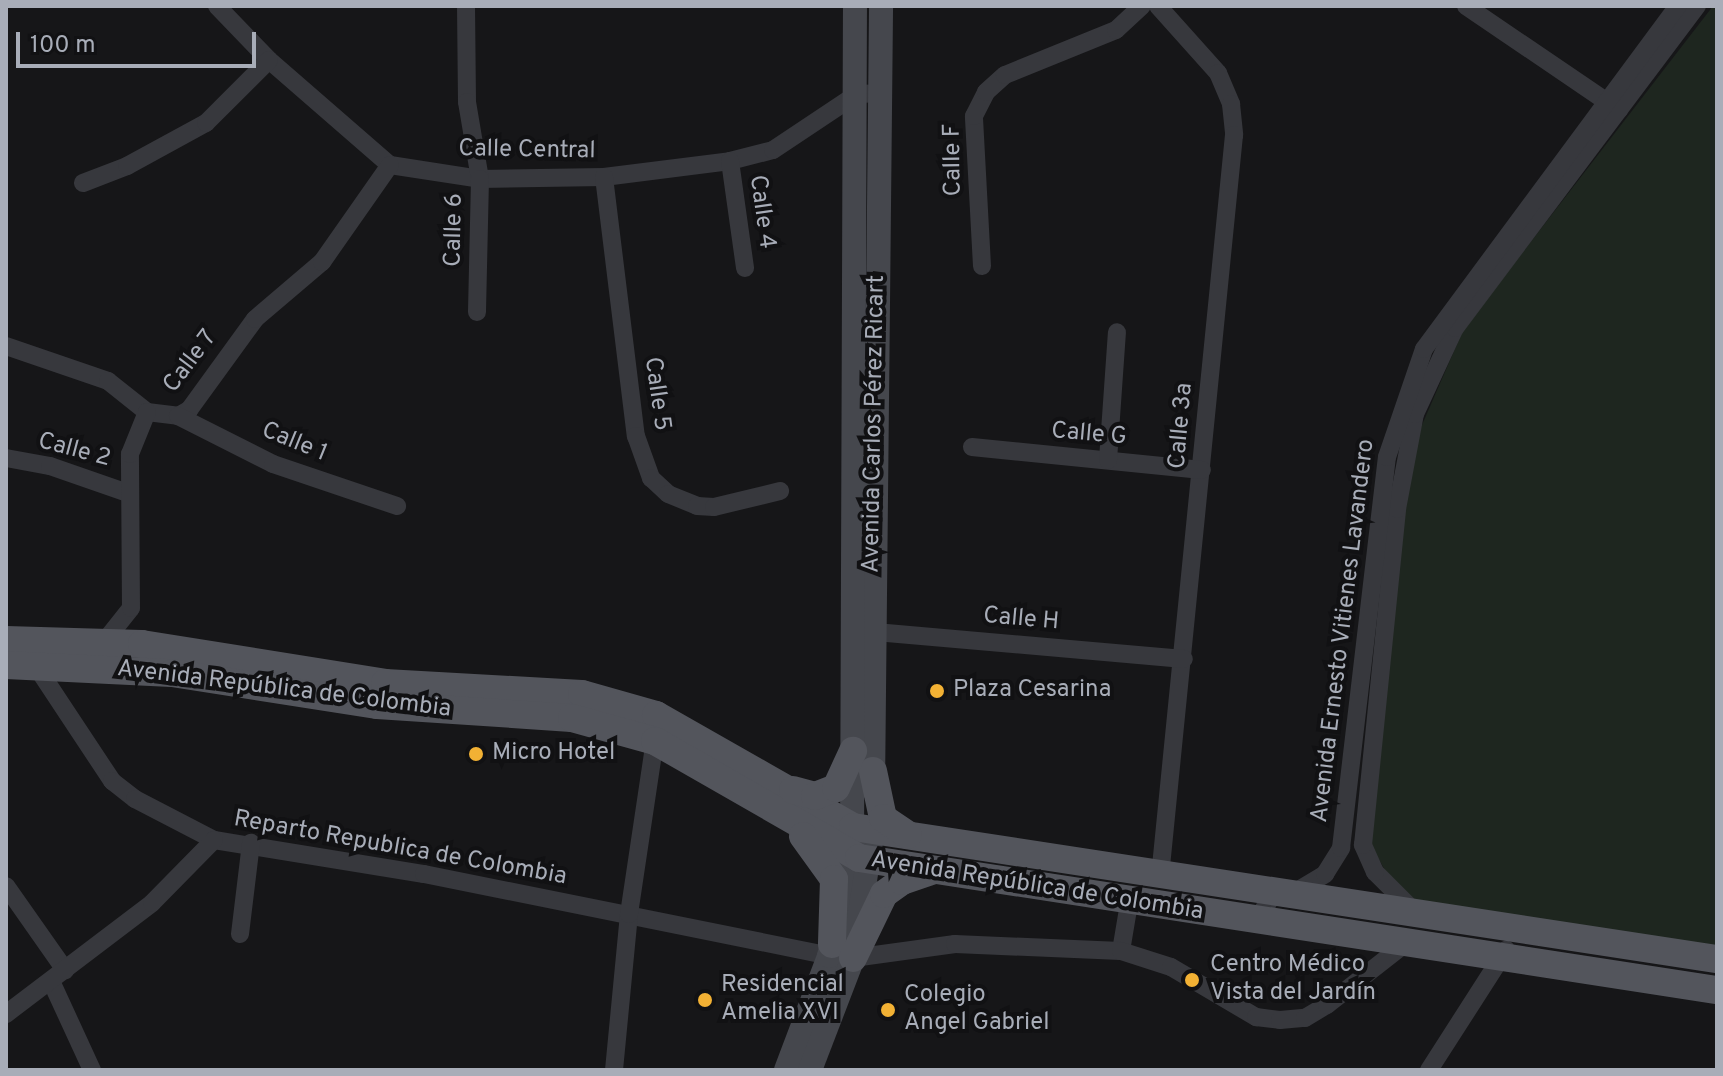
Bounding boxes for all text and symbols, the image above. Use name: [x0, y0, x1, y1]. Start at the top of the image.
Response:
scale bar: [20, 16, 260, 66]
text: 100 m: [30, 31, 96, 61]
street label: Calle F: [939, 123, 969, 197]
street label: Calle Central: [458, 135, 596, 167]
street label: Calle 4: [742, 173, 780, 251]
street label: Calle 6: [440, 193, 470, 267]
street label: Avenida Carlos Pérez Ricart: [858, 274, 892, 574]
street label: Calle 7: [158, 325, 224, 399]
street label: Calle 5: [637, 355, 675, 433]
street label: Calle 3a: [1164, 382, 1200, 470]
street label: Calle 1: [257, 417, 331, 469]
street label: Calle G: [1050, 417, 1128, 453]
street label: Calle 2: [35, 428, 113, 474]
street label: Avenida Ernesto Vitienes Lavandero: [1306, 437, 1382, 825]
street label: Calle H: [982, 602, 1060, 638]
street label: Avenida República de Colombia: [115, 655, 453, 725]
place label: Plaza Cesarina: [953, 677, 1111, 705]
marker: Plaza Cesarina: [928, 682, 946, 700]
place label: Micro Hotel: [492, 740, 615, 768]
marker: Micro Hotel: [467, 745, 485, 763]
street label: Reparto Republica de Colombia: [231, 806, 569, 892]
street label: Avenida República de Colombia: [869, 846, 1205, 928]
place label: Centro Médico Vista del Jardín: [1210, 952, 1376, 1008]
marker: Centro Médico Vista del Jardín: [1181, 969, 1203, 991]
place label: Residencial Amelia XVI: [721, 972, 844, 1028]
place label: Colegio Angel Gabriel: [904, 982, 1049, 1038]
marker: Residencial Amelia XVI: [696, 991, 714, 1009]
marker: Colegio Angel Gabriel: [879, 1001, 897, 1019]

